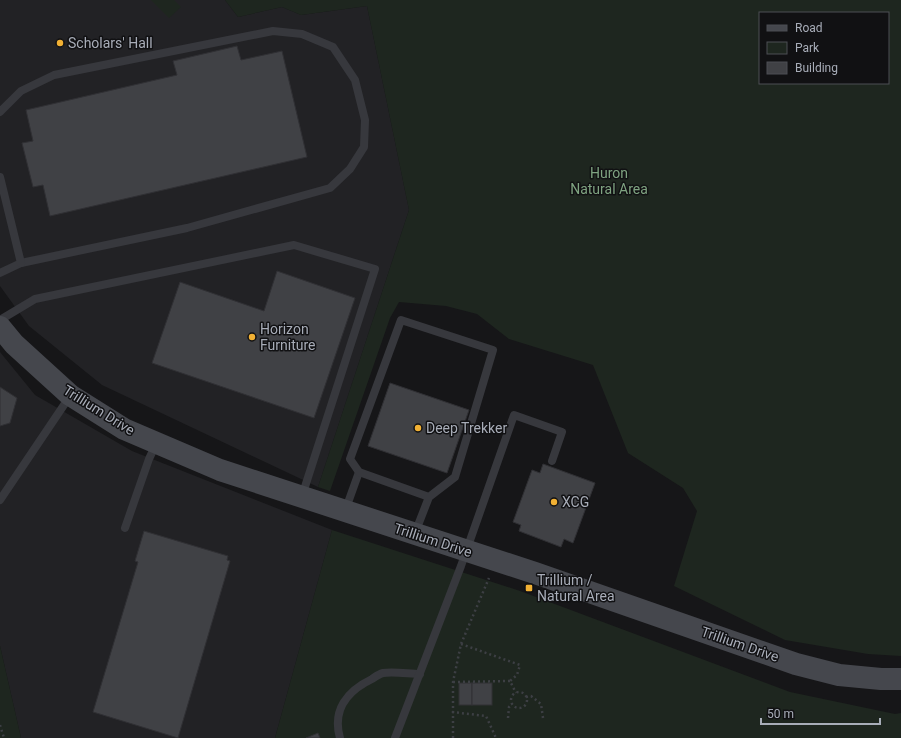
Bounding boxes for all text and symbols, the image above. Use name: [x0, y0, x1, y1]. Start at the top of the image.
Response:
legend: [759, 12, 889, 84]
text: Road: [795, 21, 823, 35]
place label: Scholars' Hall: [68, 35, 153, 51]
marker: Scholars' Hall: [55, 38, 65, 48]
text: Park: [795, 41, 820, 55]
text: Building: [795, 61, 838, 75]
park label: Huron Natural Area: [570, 165, 648, 197]
place label: Horizon Furniture: [260, 321, 316, 353]
marker: Horizon Furniture: [247, 332, 257, 342]
street label: Trillium Drive: [60, 382, 138, 438]
place label: Deep Trekker: [426, 420, 507, 436]
marker: Deep Trekker: [413, 423, 423, 433]
place label: XCG: [562, 494, 589, 510]
marker: XCG: [549, 497, 559, 507]
street label: Trillium Drive: [392, 520, 474, 560]
place label: Trillium / Natural Area: [537, 572, 615, 604]
marker: Trillium / Natural Area: [524, 583, 534, 593]
street label: Trillium Drive: [699, 623, 781, 665]
scale bar: [761, 700, 880, 726]
text: 50 m: [767, 707, 794, 721]

